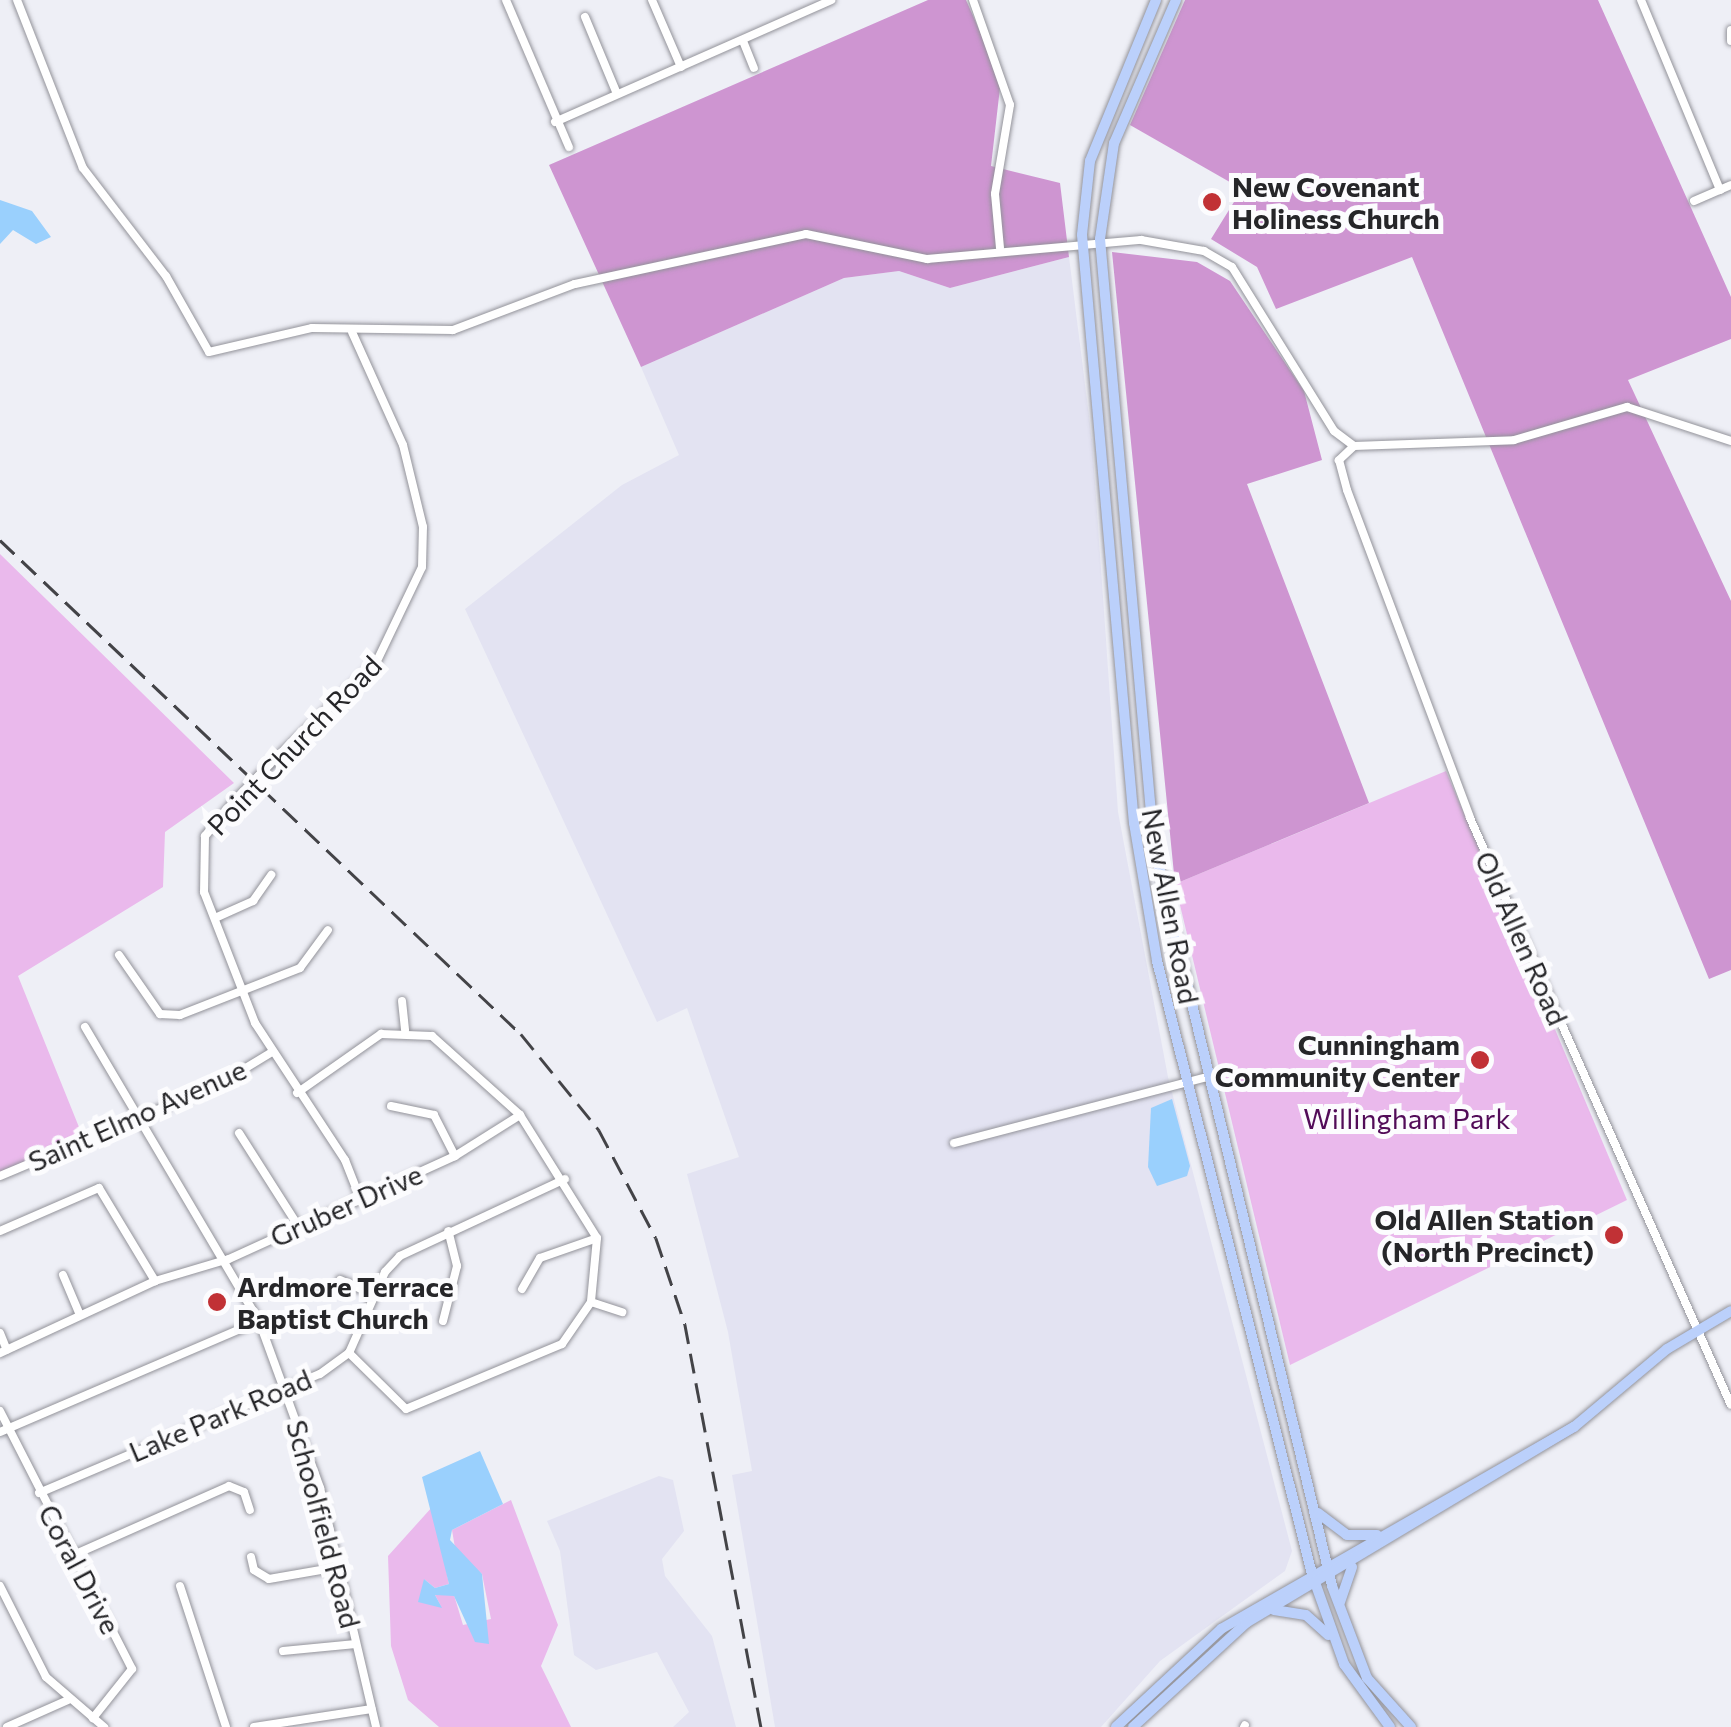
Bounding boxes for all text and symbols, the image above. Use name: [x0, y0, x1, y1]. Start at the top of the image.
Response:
place label: New Covenant Holiness Church: [1232, 169, 1440, 235]
marker: New Covenant Holiness Church: [1201, 191, 1223, 213]
street label: Point Church Road: [200, 648, 388, 842]
street label: New Allen Road: [1136, 805, 1206, 1007]
street label: Old Allen Road: [1469, 846, 1575, 1030]
place label: Cunningham Community Center: [1215, 1027, 1460, 1093]
marker: Cunningham Community Center: [1469, 1049, 1491, 1071]
street label: Saint Elmo Avenue: [23, 1052, 251, 1178]
park label: Willingham Park: [1303, 1101, 1511, 1135]
street label: Gruber Drive: [265, 1157, 427, 1253]
place label: Old Allen Station (North Precinct): [1375, 1202, 1594, 1268]
marker: Old Allen Station (North Precinct): [1603, 1224, 1625, 1246]
place label: Ardmore Terrace Baptist Church: [237, 1269, 454, 1335]
marker: Ardmore Terrace Baptist Church: [206, 1291, 228, 1313]
street label: Lake Park Road: [124, 1362, 316, 1468]
street label: Schoolfield Road: [280, 1416, 368, 1632]
street label: Coral Drive: [32, 1499, 128, 1639]

